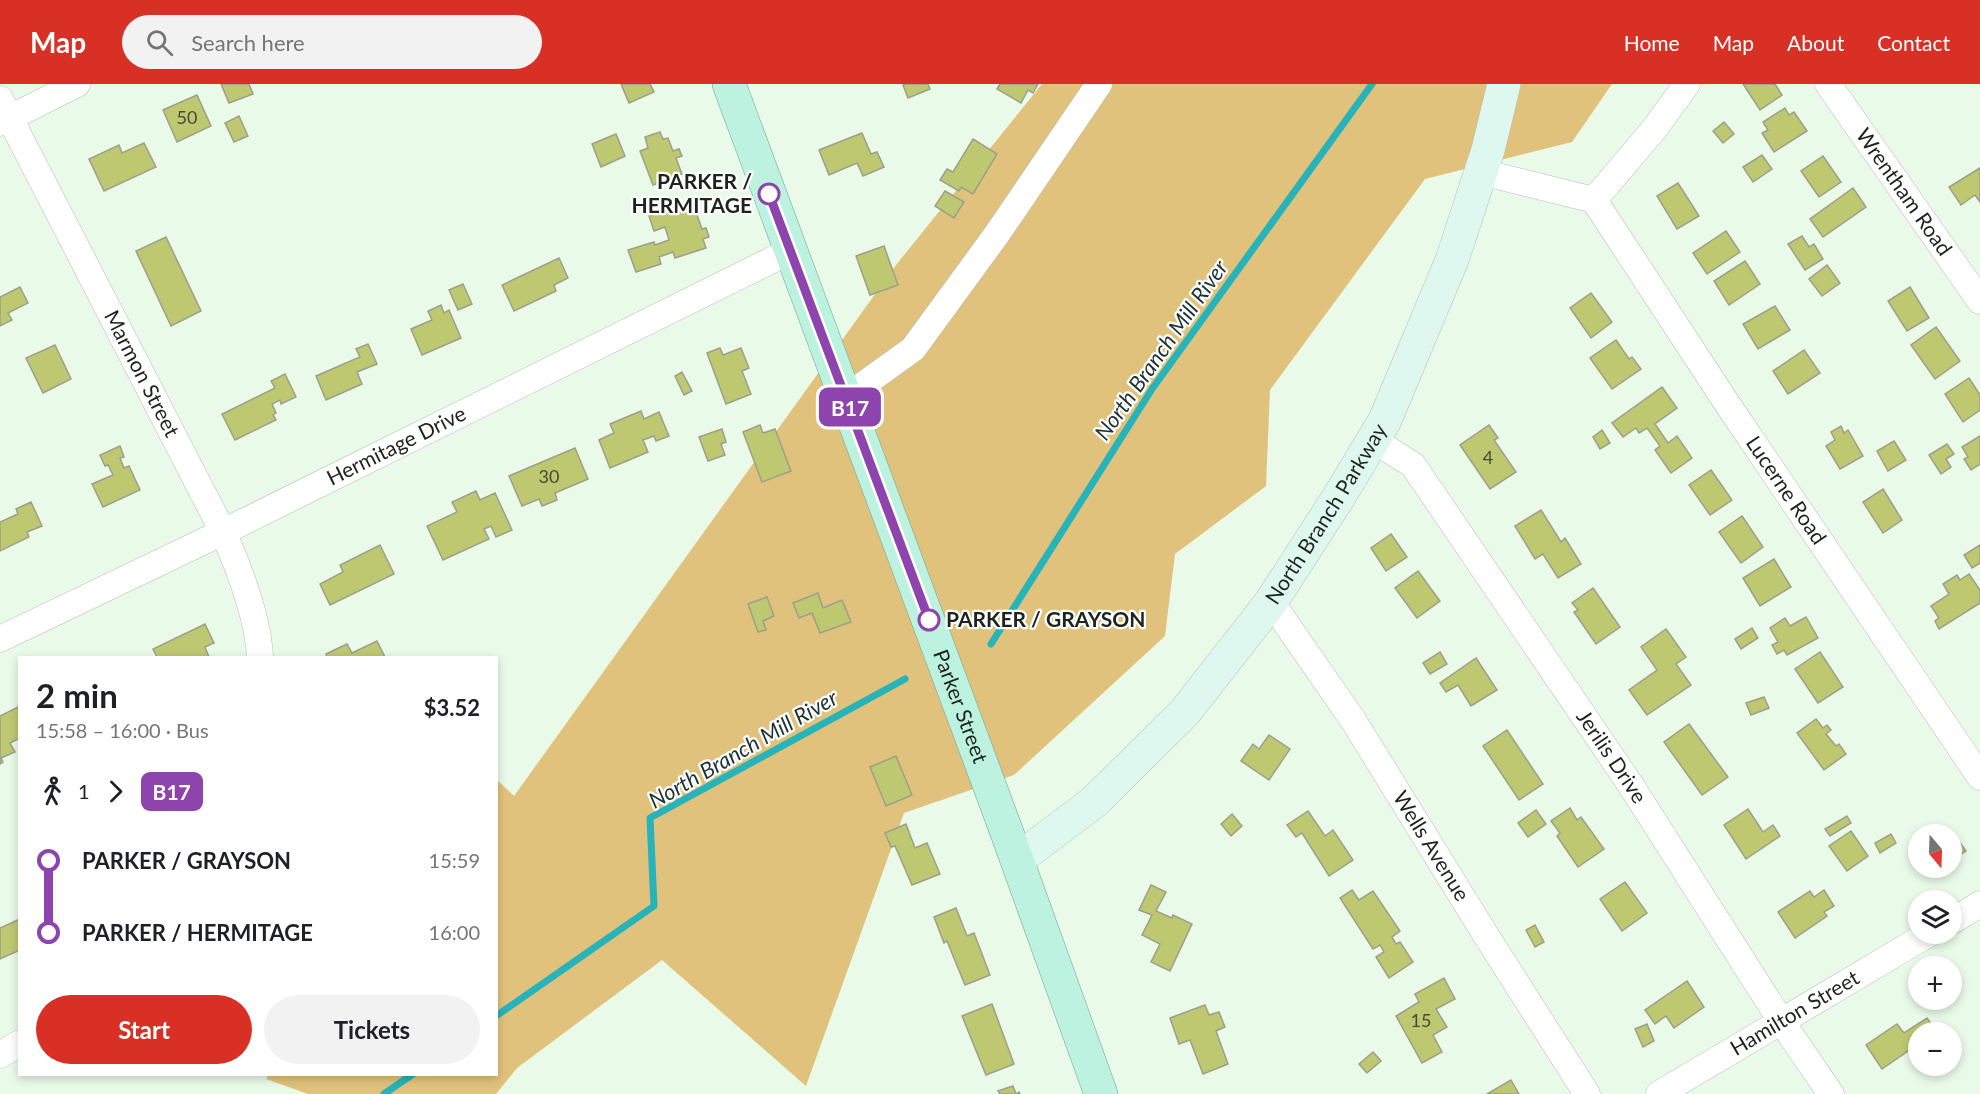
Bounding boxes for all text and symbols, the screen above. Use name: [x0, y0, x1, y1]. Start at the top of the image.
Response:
search box: [122, 15, 542, 69]
text: Map: [30, 25, 86, 59]
icon: search: [143, 26, 176, 59]
text: Search here: [191, 29, 305, 56]
text: Home: [1624, 30, 1680, 55]
text: Map: [1713, 30, 1754, 55]
text: About: [1787, 30, 1844, 55]
text: Contact: [1877, 30, 1950, 55]
house number: 50: [177, 106, 197, 128]
street label: Wrentham Road: [1852, 123, 1958, 260]
place label: PARKER / HERMITAGE: [632, 168, 752, 217]
marker: PARKER / HERMITAGE: [758, 183, 780, 205]
water label: North Branch Mill River: [1088, 254, 1233, 445]
street label: Marmon Street: [100, 306, 186, 441]
line badge: B17: [816, 388, 884, 426]
text: B17: [831, 395, 869, 420]
street label: Hermitage Drive: [322, 400, 470, 490]
street label: North Branch Parkway: [1259, 418, 1391, 608]
street label: Lucerne Road: [1742, 431, 1833, 548]
house number: 4: [1483, 446, 1493, 468]
house number: 30: [539, 465, 559, 487]
place label: PARKER / GRAYSON: [946, 606, 1145, 631]
marker: PARKER / GRAYSON: [918, 609, 940, 631]
street label: Parker Street: [929, 646, 994, 767]
text: 2 min: [36, 675, 118, 715]
water label: North Branch Mill River: [644, 683, 842, 814]
text: $3.52: [424, 694, 480, 721]
street label: Jerilis Drive: [1572, 705, 1653, 807]
text: 15:58 – 16:00 · Bus: [36, 718, 209, 742]
icon: walk: [36, 775, 69, 808]
icon: forward: [99, 775, 132, 808]
text: 1: [78, 779, 90, 803]
text: B17: [153, 779, 191, 804]
street label: Wells Avenue: [1389, 786, 1476, 905]
north arrow: [1908, 824, 1962, 878]
map controls: [1908, 824, 1962, 1076]
text: PARKER / GRAYSON: [82, 847, 291, 874]
text: 15:59: [429, 848, 480, 872]
button: layers: [1908, 890, 1962, 944]
text: PARKER / HERMITAGE: [82, 919, 313, 946]
text: 16:00: [429, 920, 480, 944]
button: +: [1908, 956, 1962, 1010]
street label: Hamilton Street: [1725, 964, 1863, 1060]
button: Start: [36, 995, 252, 1064]
button: Tickets: [264, 995, 480, 1064]
house number: 15: [1411, 1009, 1431, 1031]
button: −: [1908, 1022, 1962, 1076]

